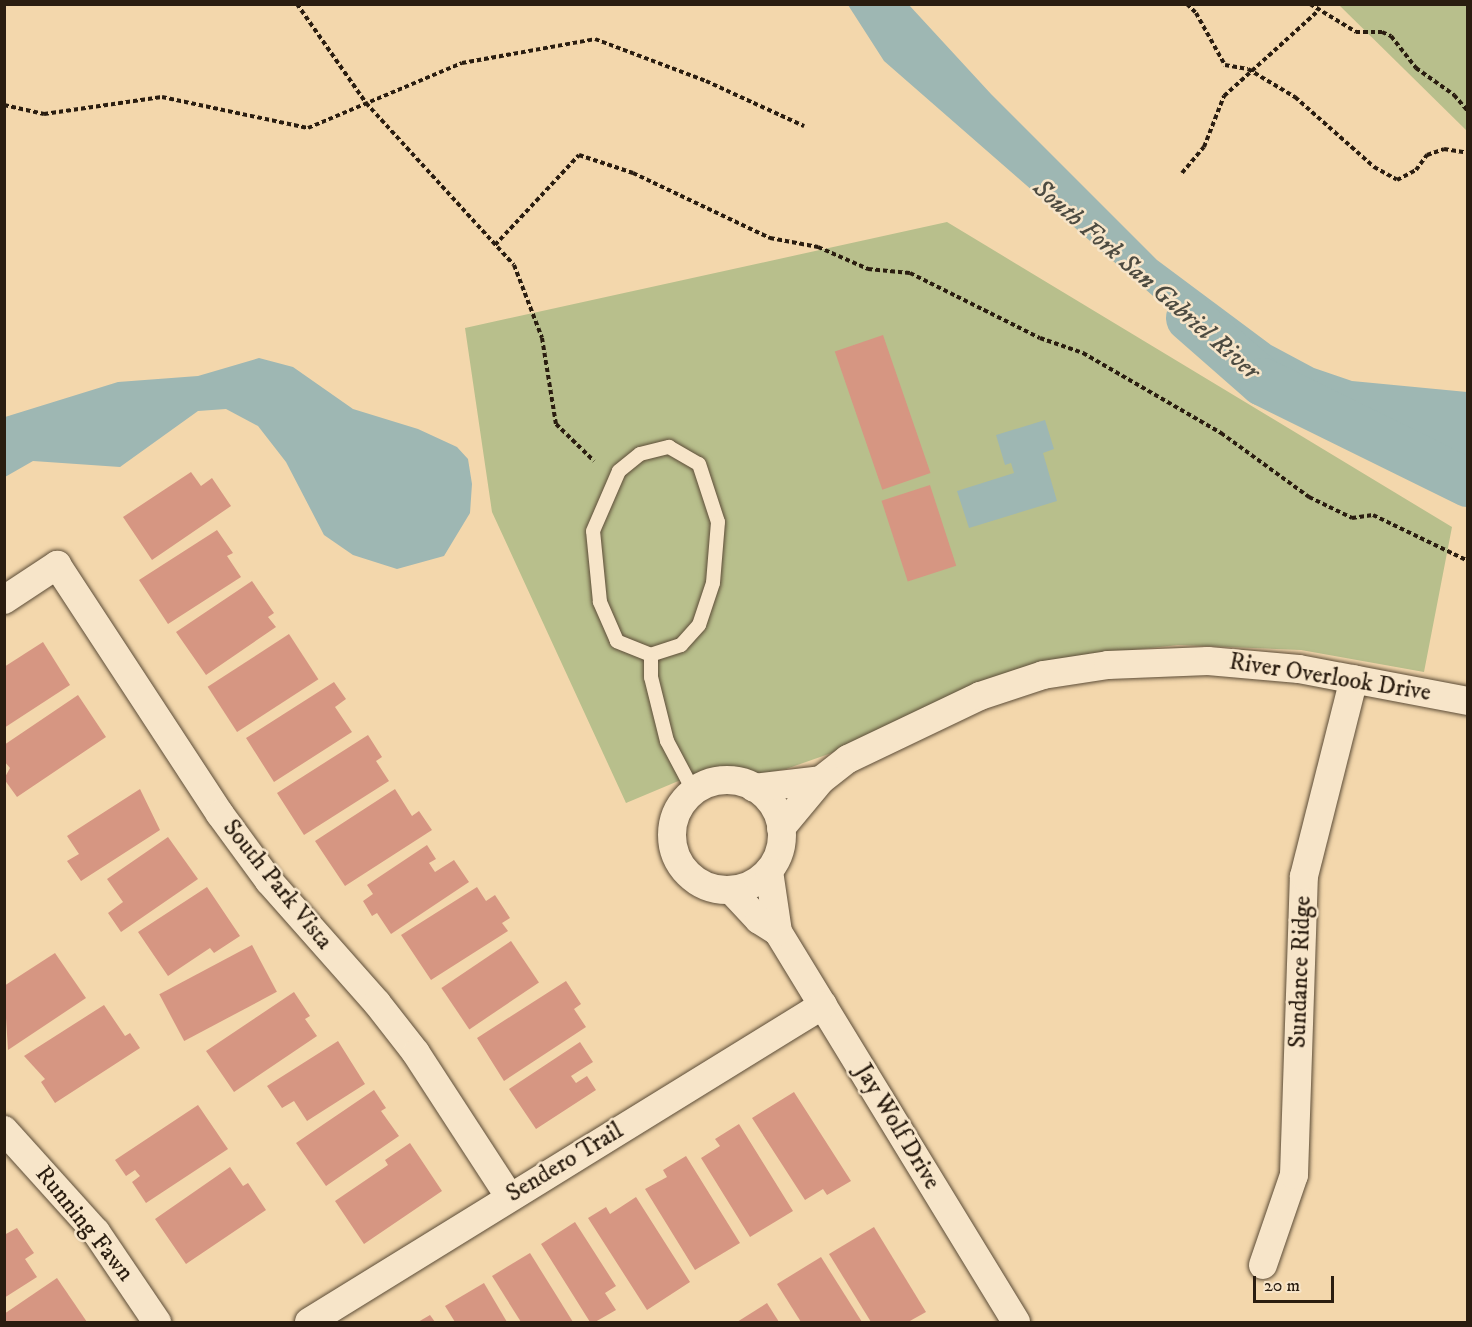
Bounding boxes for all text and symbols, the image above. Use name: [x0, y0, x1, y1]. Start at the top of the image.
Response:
water label: South Fork San Gabriel River: [1026, 173, 1266, 387]
street label: River Overlook Drive: [1227, 648, 1433, 708]
street label: South Park Vista: [216, 814, 338, 956]
street label: Sundance Ridge: [1284, 895, 1318, 1049]
street label: Jay Wolf Drive: [848, 1059, 946, 1195]
street label: Sendero Trail: [501, 1117, 629, 1209]
street label: Running Fawn: [29, 1160, 139, 1288]
scale bar: [1256, 1264, 1337, 1302]
text: 20 m: [1264, 1275, 1300, 1297]

